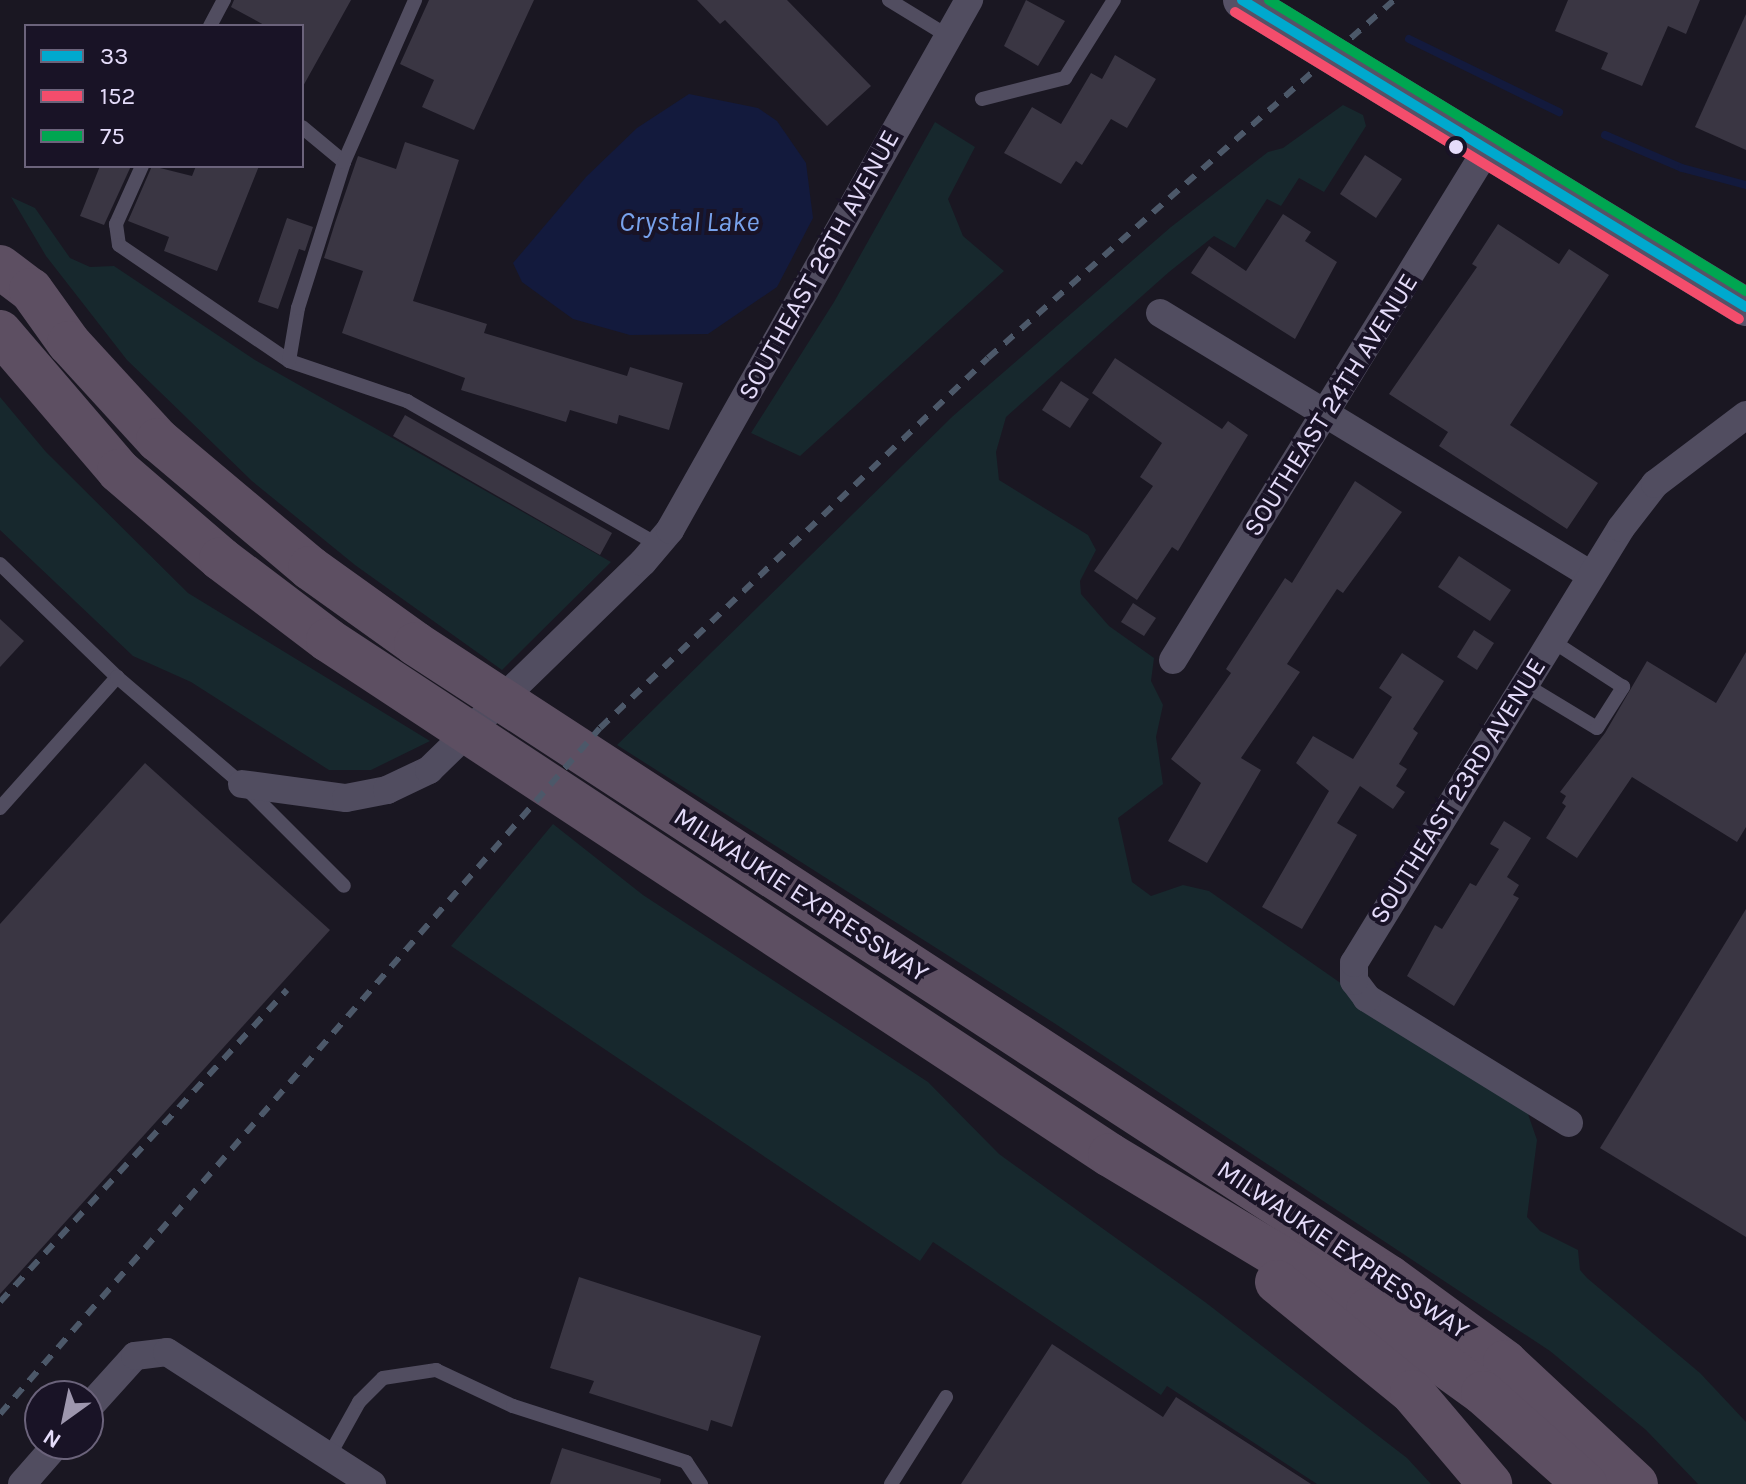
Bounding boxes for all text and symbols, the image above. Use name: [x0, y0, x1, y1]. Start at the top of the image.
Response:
legend: [24, 24, 304, 168]
text: 33: [100, 42, 128, 70]
text: 152: [100, 82, 135, 110]
text: 75: [100, 122, 125, 150]
street label: SOUTHEAST 26TH AVENUE: [732, 125, 906, 405]
unlabelled marker: [1448, 139, 1464, 155]
water label: Crystal Lake: [619, 205, 759, 239]
street label: SOUTHEAST 24TH AVENUE: [1237, 268, 1425, 542]
street label: SOUTHEAST 23RD AVENUE: [1363, 653, 1553, 929]
street label: MILWAUKIE EXPRESSWAY: [668, 801, 934, 989]
street label: MILWAUKIE EXPRESSWAY: [1211, 1154, 1475, 1346]
north arrow: [24, 1380, 104, 1460]
text: N: [38, 1423, 66, 1454]

